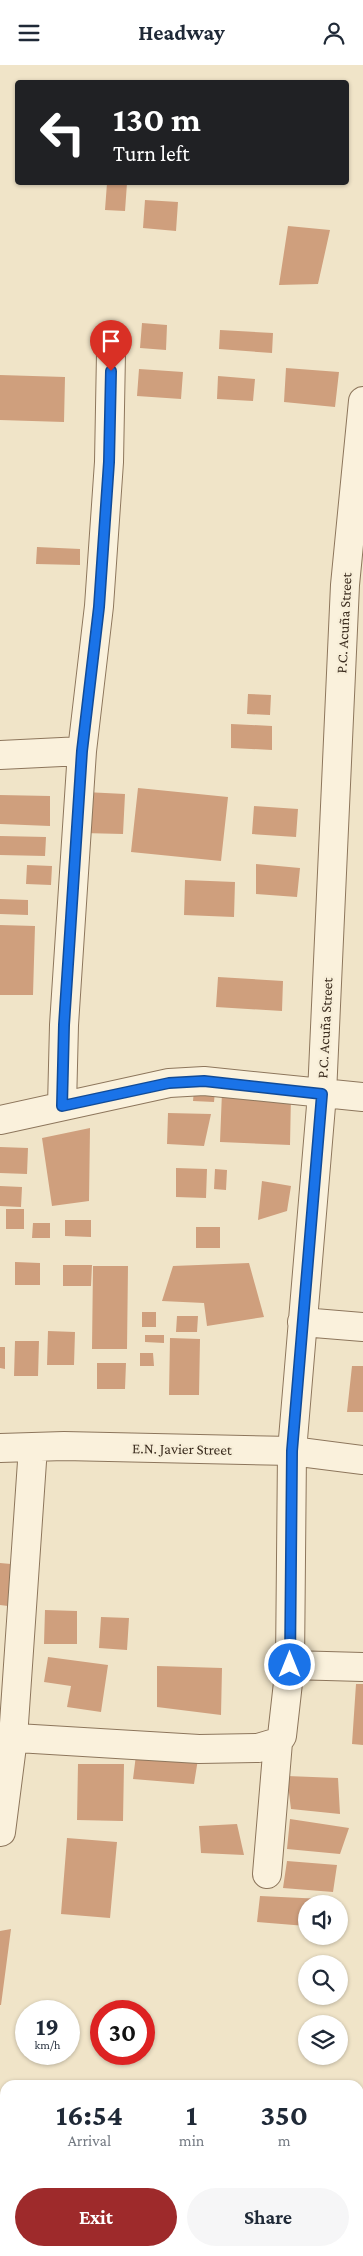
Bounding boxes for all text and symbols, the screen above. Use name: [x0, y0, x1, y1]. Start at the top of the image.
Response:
icon: menu: [15, 19, 43, 47]
icon: person: [320, 19, 348, 47]
text: Headway: [138, 20, 225, 45]
icon: left: [30, 100, 95, 165]
text: 130 m: [113, 100, 201, 139]
text: Turn left: [113, 141, 190, 166]
pin: [90, 320, 132, 371]
icon: arrive: [97, 327, 125, 355]
street label: P.C. Acuña Street: [333, 571, 355, 674]
street label: P.C. Acuña Street: [314, 976, 336, 1079]
street label: E.N. Javier Street: [132, 1440, 233, 1459]
position arrow: [263, 1638, 315, 1690]
map controls: [298, 1895, 348, 2065]
button: sound: [298, 1895, 348, 1945]
button: search: [298, 1955, 348, 2005]
speed limit sign: 30: [90, 2000, 155, 2065]
text: 19: [36, 2013, 59, 2040]
button: layers: [298, 2015, 348, 2065]
text: km/h: [35, 2038, 60, 2052]
text: 16:54: [56, 2098, 123, 2131]
text: 1: [186, 2098, 197, 2131]
text: 350: [260, 2098, 308, 2131]
text: Arrival: [68, 2132, 111, 2149]
text: min: [179, 2132, 204, 2149]
text: m: [278, 2132, 291, 2149]
button: Exit: [15, 2188, 177, 2246]
button: Share: [187, 2188, 349, 2246]

